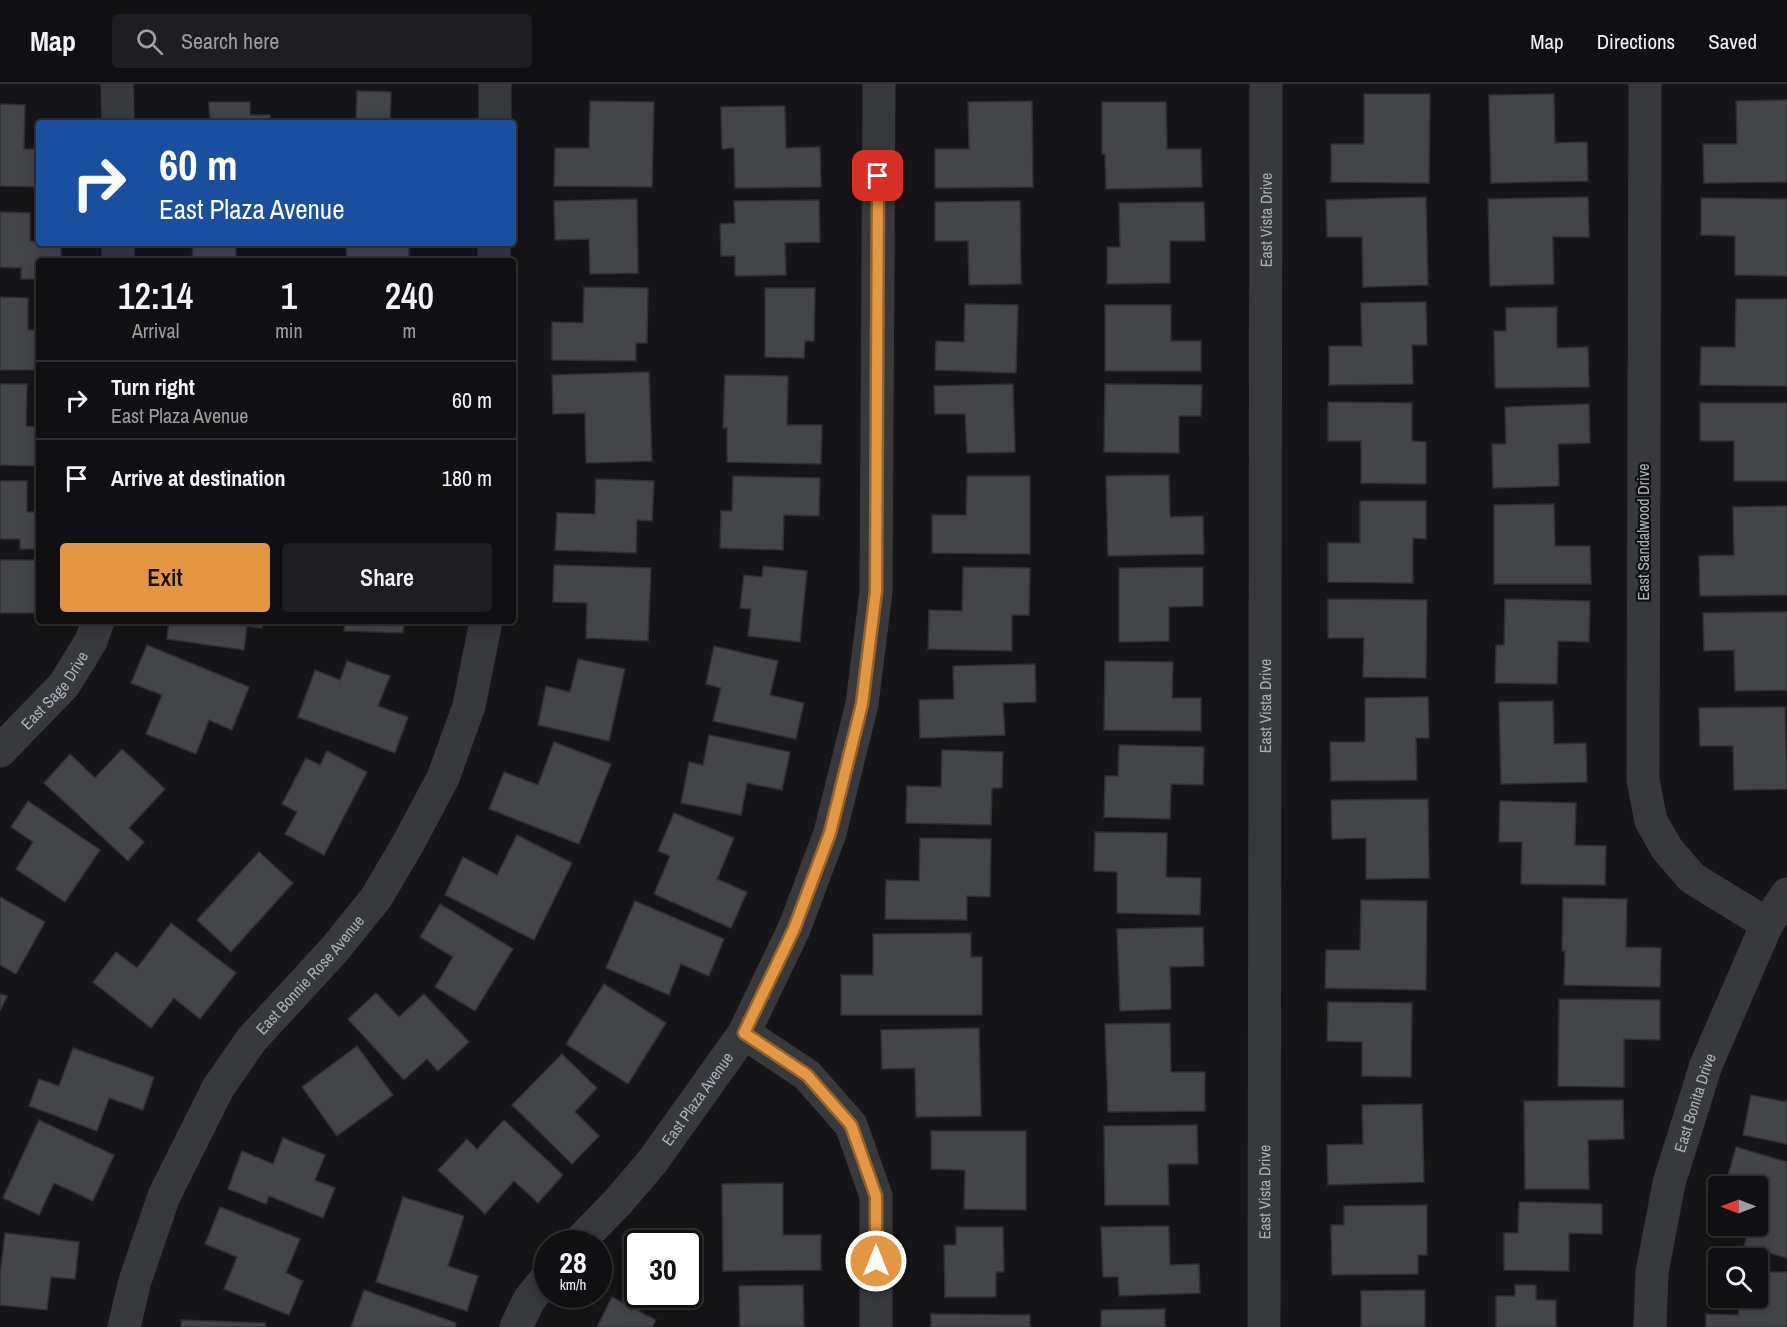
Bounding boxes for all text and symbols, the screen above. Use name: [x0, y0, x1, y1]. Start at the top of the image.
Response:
search box: [112, 14, 532, 68]
text: Map: [30, 22, 76, 60]
icon: search: [133, 25, 166, 58]
text: Search here: [181, 26, 279, 56]
text: Map: [1530, 27, 1564, 56]
text: Directions: [1597, 27, 1675, 56]
text: Saved: [1708, 27, 1757, 56]
text: 60 m: [159, 137, 238, 193]
icon: right: [60, 144, 138, 222]
pin: [852, 150, 903, 201]
icon: arrive: [861, 159, 894, 192]
street label: East Vista Drive: [1255, 173, 1277, 267]
text: East Plaza Avenue: [159, 191, 345, 227]
text: 12:14: [118, 272, 193, 320]
text: 1: [281, 272, 297, 320]
text: 240: [385, 272, 434, 320]
text: Arrival: [132, 317, 179, 344]
text: min: [275, 317, 303, 344]
text: m: [402, 317, 416, 344]
text: Turn right: [111, 372, 195, 402]
icon: right: [60, 384, 93, 417]
text: 60 m: [452, 385, 492, 415]
text: East Plaza Avenue: [111, 402, 248, 429]
icon: arrive: [60, 462, 93, 495]
text: Arrive at destination: [111, 463, 285, 493]
text: 180 m: [442, 463, 492, 493]
street label: East Sandalwood Drive: [1632, 463, 1654, 601]
button: Exit: [60, 543, 270, 612]
button: Share: [282, 543, 492, 612]
street label: East Sage Drive: [16, 647, 93, 734]
street label: East Vista Drive: [1254, 659, 1276, 753]
street label: East Bonnie Rose Avenue: [251, 910, 369, 1039]
street label: East Plaza Avenue: [656, 1047, 738, 1150]
street label: East Bonita Drive: [1668, 1049, 1721, 1155]
street label: East Vista Drive: [1253, 1145, 1275, 1239]
north arrow: [1708, 1176, 1768, 1236]
map controls: [1708, 1176, 1768, 1308]
position arrow: [844, 1229, 908, 1293]
speed limit sign: 30: [624, 1230, 702, 1308]
text: 28: [559, 1242, 587, 1282]
button: search: [1708, 1248, 1768, 1308]
text: km/h: [560, 1274, 586, 1295]

